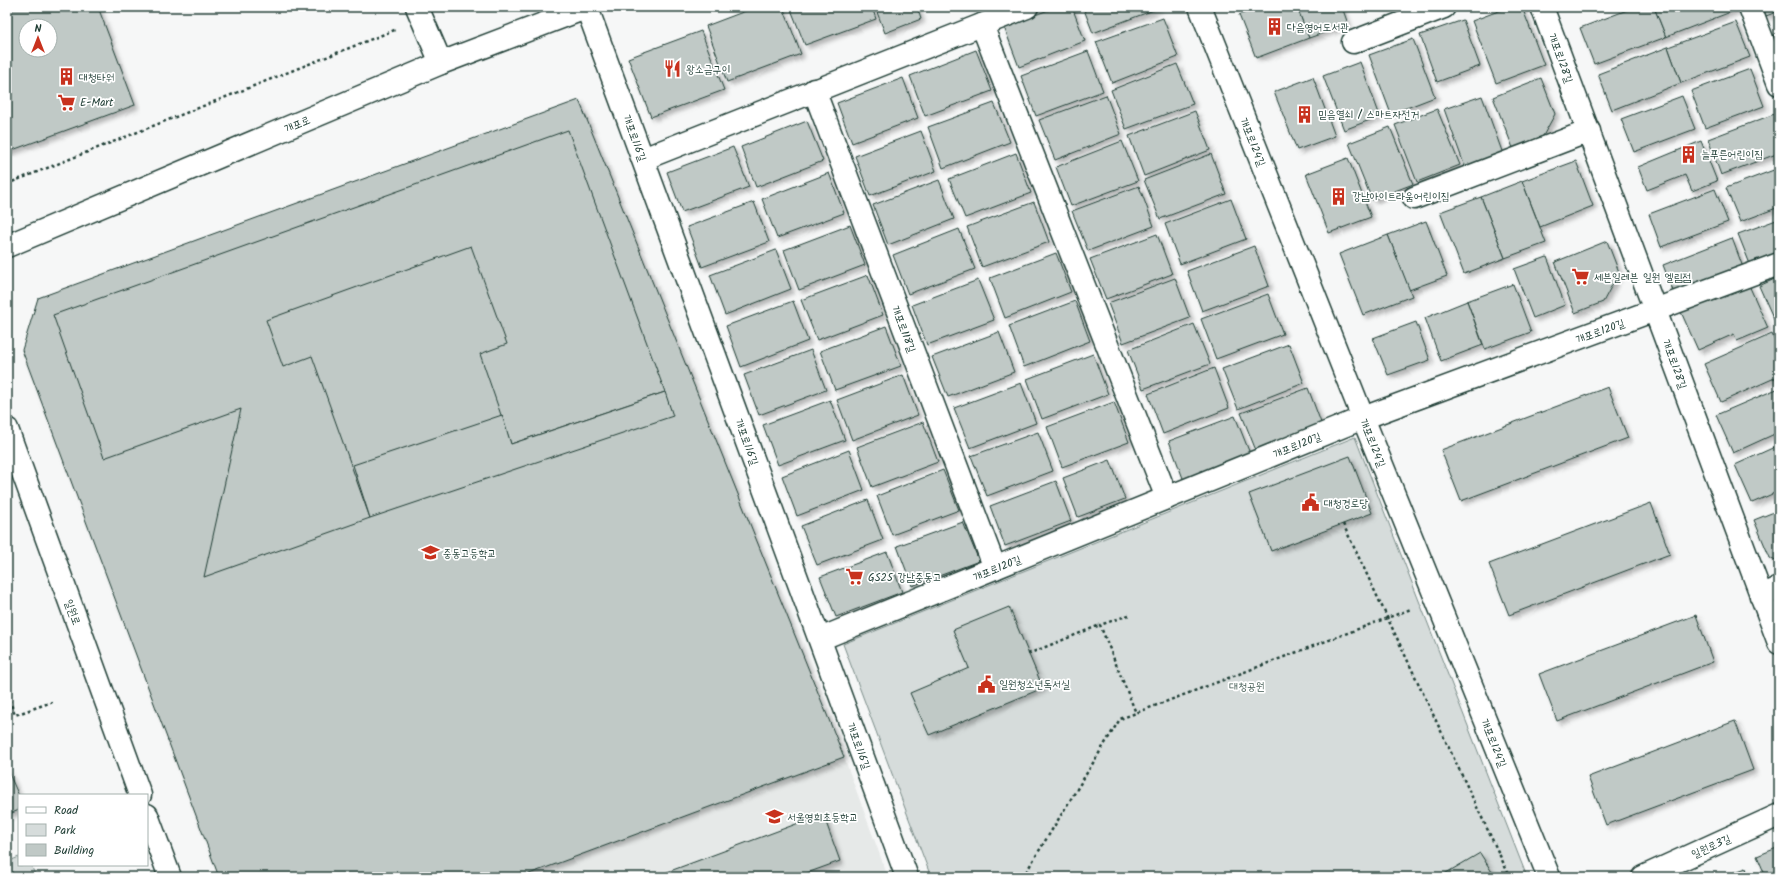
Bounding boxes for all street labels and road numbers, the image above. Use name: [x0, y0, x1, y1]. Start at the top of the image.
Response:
street label: 개포로128길: [1543, 31, 1577, 86]
street label: 개포로: [282, 111, 313, 138]
street label: 개포로116길: [617, 113, 651, 164]
street label: 개포로124길: [1234, 115, 1270, 170]
street label: 개포로118길: [886, 303, 920, 356]
street label: 개포로120길: [1573, 315, 1627, 349]
street label: 개포로128길: [1657, 337, 1691, 392]
street label: 개포로124길: [1354, 416, 1390, 471]
street label: 개포로116길: [729, 417, 763, 468]
street label: 개포로120길: [1270, 428, 1324, 464]
street label: 개포로120길: [970, 551, 1024, 587]
street label: 일원로: [59, 597, 85, 628]
street label: 개포로124길: [1475, 716, 1511, 771]
street label: 개포로116길: [841, 721, 875, 772]
street label: 일원로3길: [1689, 830, 1734, 864]

